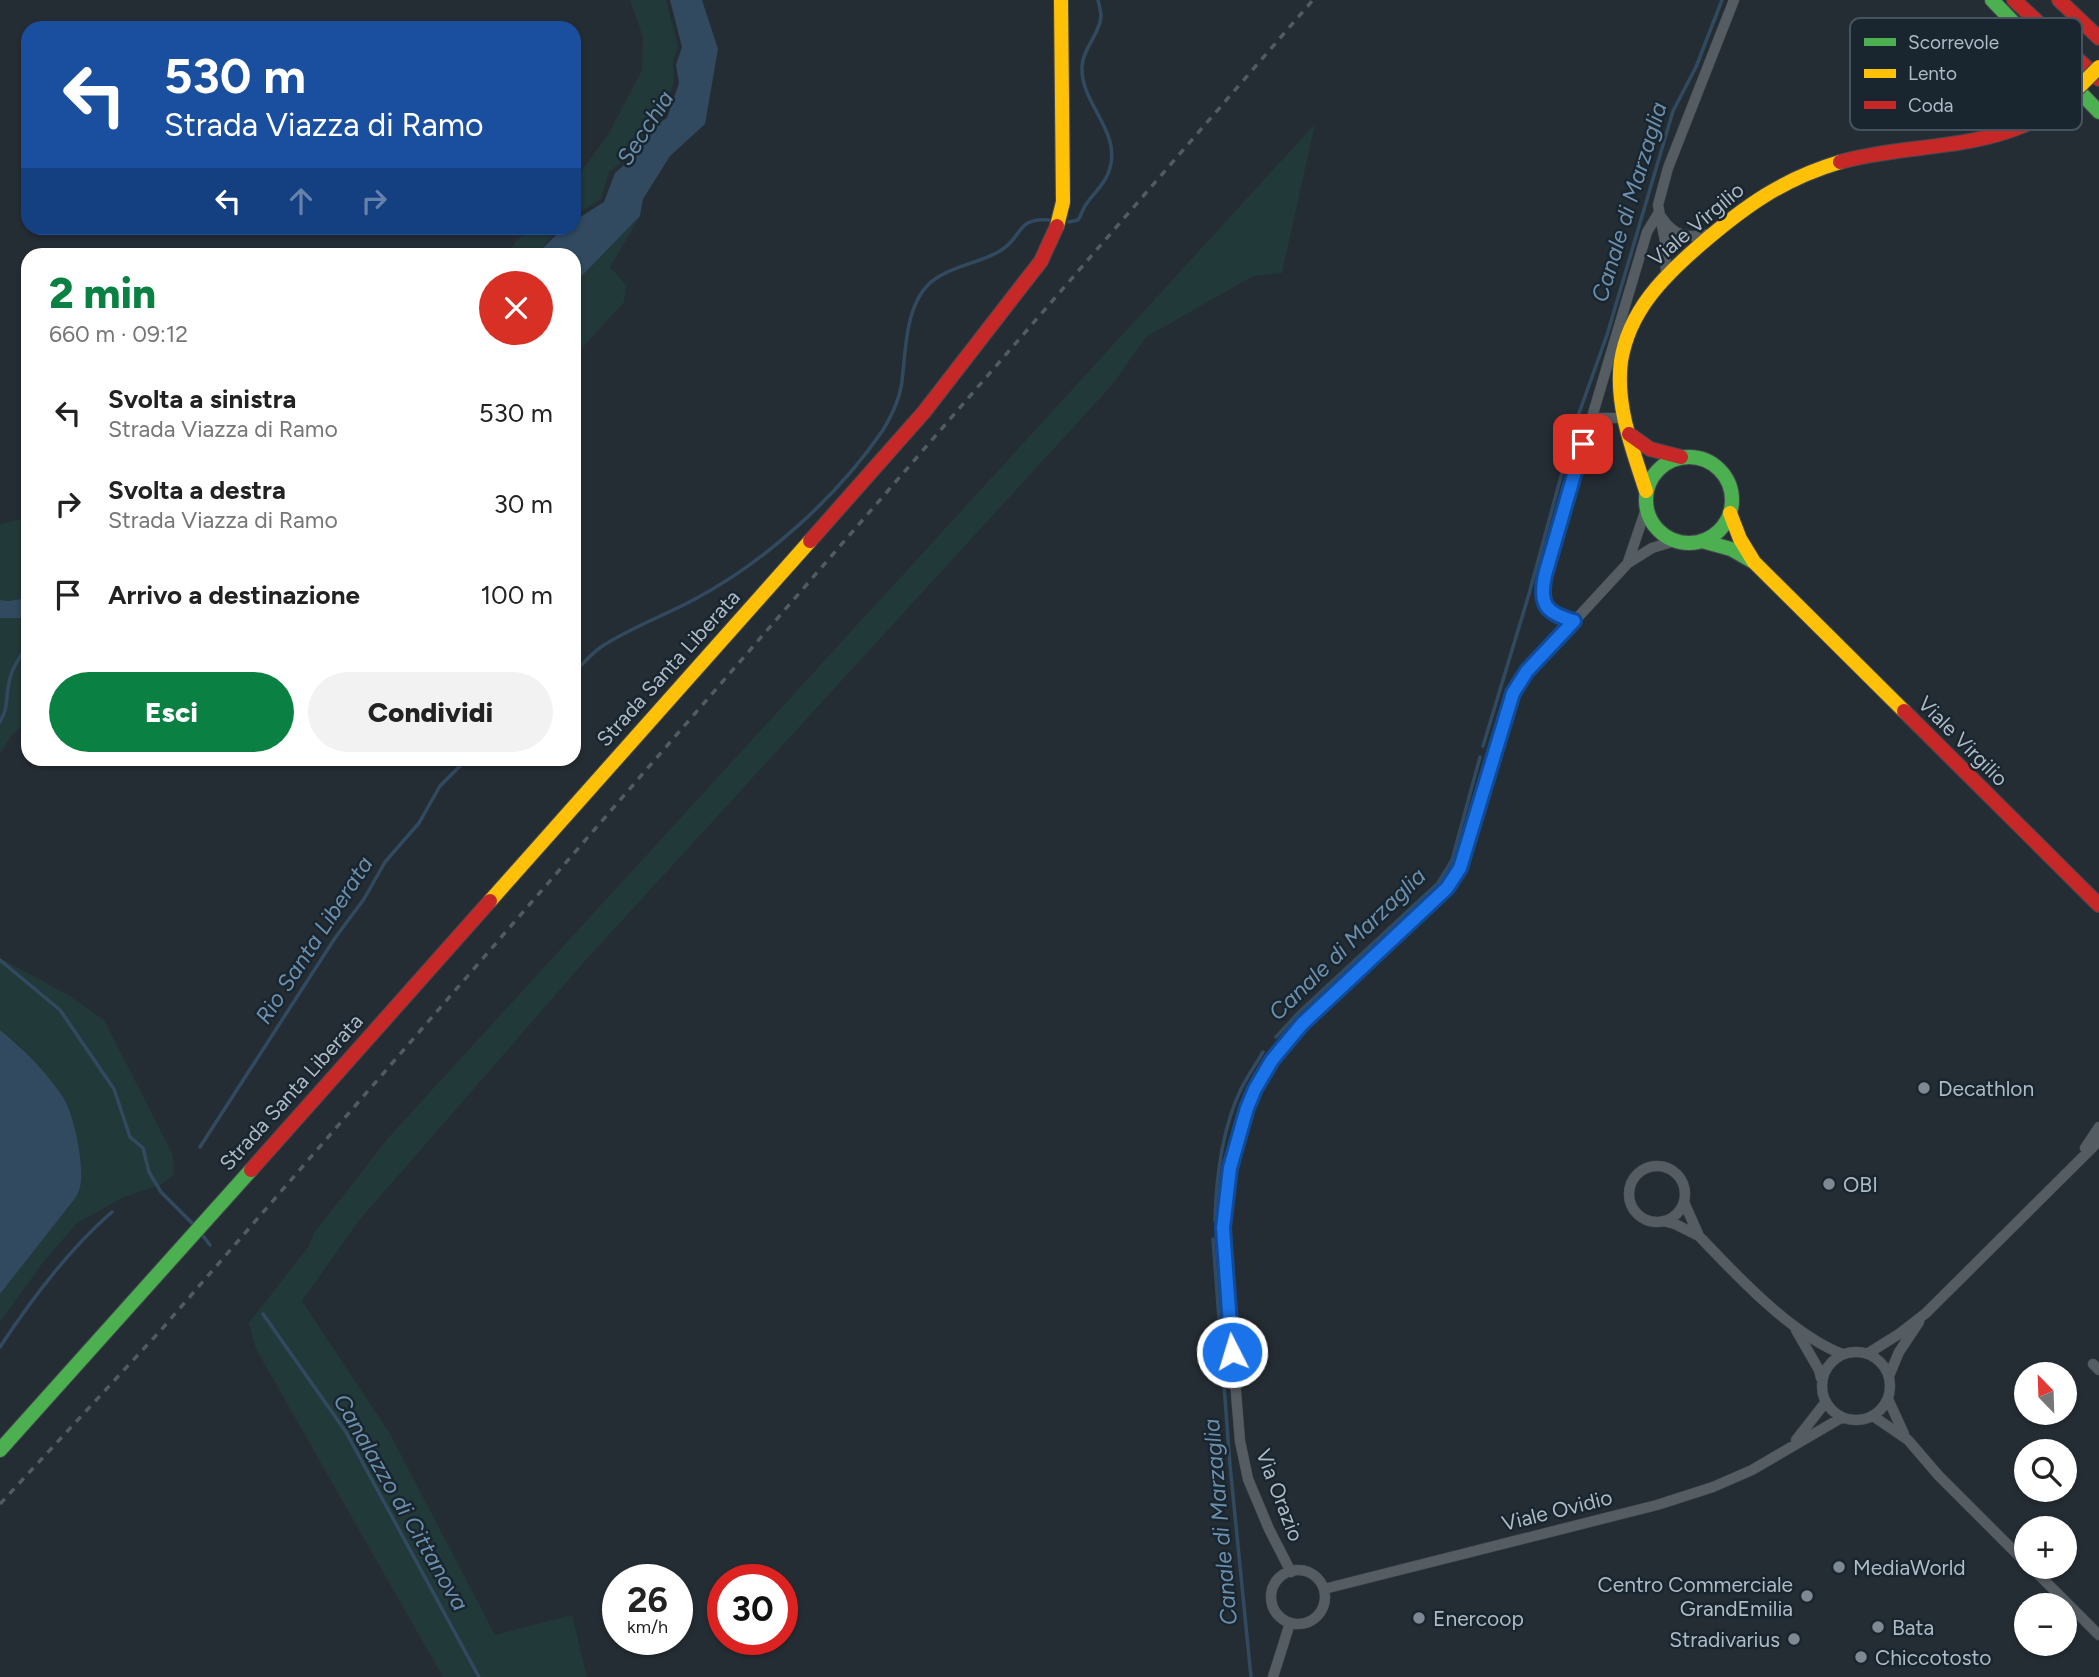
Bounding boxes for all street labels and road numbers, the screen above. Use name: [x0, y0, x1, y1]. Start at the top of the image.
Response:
street label: Viale Virgilio: [1643, 177, 1749, 271]
street label: Strada Santa Liberata: [591, 585, 745, 751]
street label: Viale Virgilio: [1913, 691, 2013, 791]
street label: Strada Santa Liberata: [214, 1009, 368, 1175]
street label: Via Orazio: [1251, 1445, 1309, 1545]
street label: Viale Ovidio: [1499, 1484, 1615, 1536]

